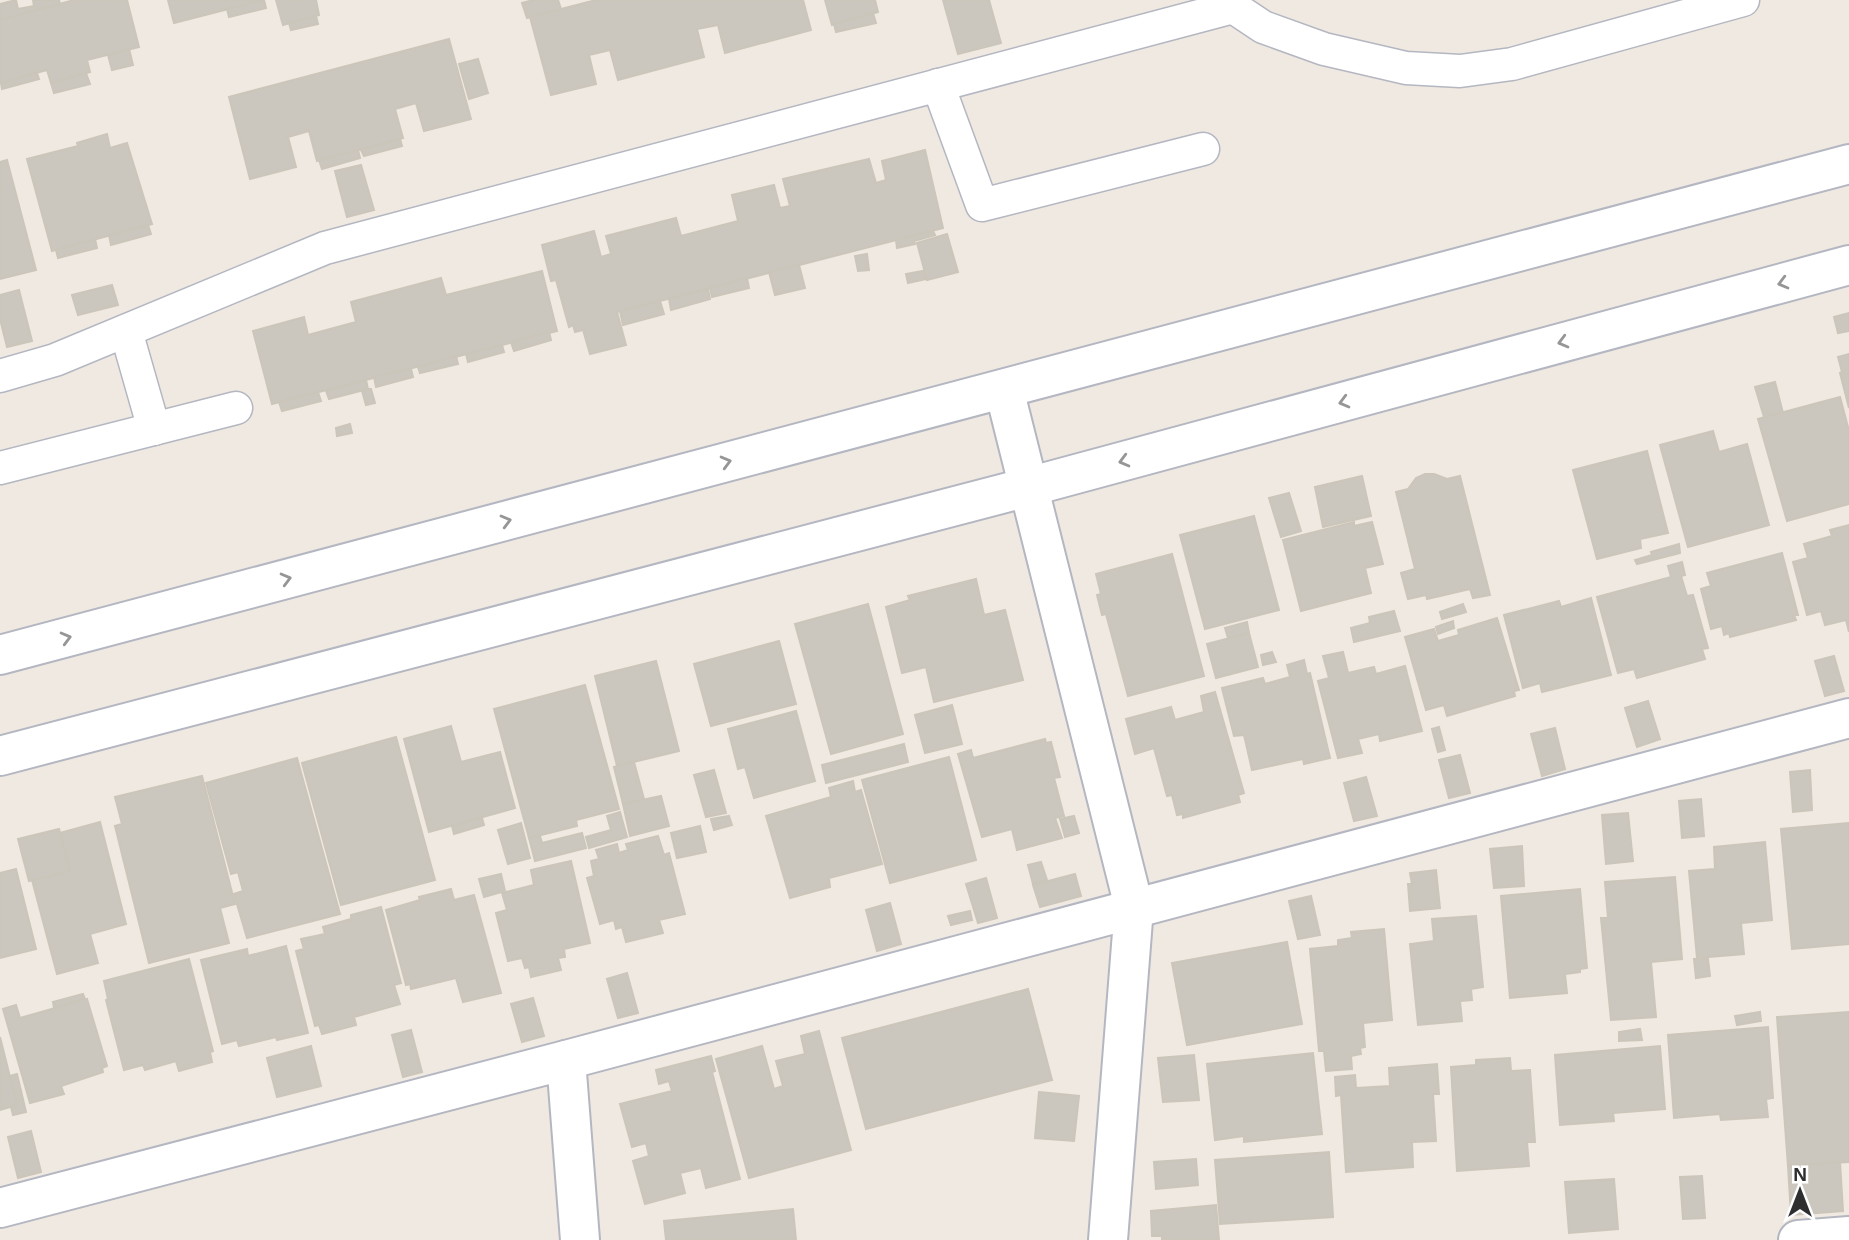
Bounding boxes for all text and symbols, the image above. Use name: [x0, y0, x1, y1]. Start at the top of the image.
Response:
one-way arrow: [1777, 275, 1789, 289]
one-way arrow: [1558, 334, 1570, 349]
one-way arrow: [1338, 393, 1350, 408]
one-way arrow: [1118, 453, 1130, 467]
one-way arrow: [719, 456, 731, 471]
one-way arrow: [500, 515, 512, 529]
one-way arrow: [280, 573, 292, 587]
one-way arrow: [60, 631, 72, 646]
north arrow: [1765, 1156, 1835, 1226]
text: N: [1793, 1164, 1807, 1185]

